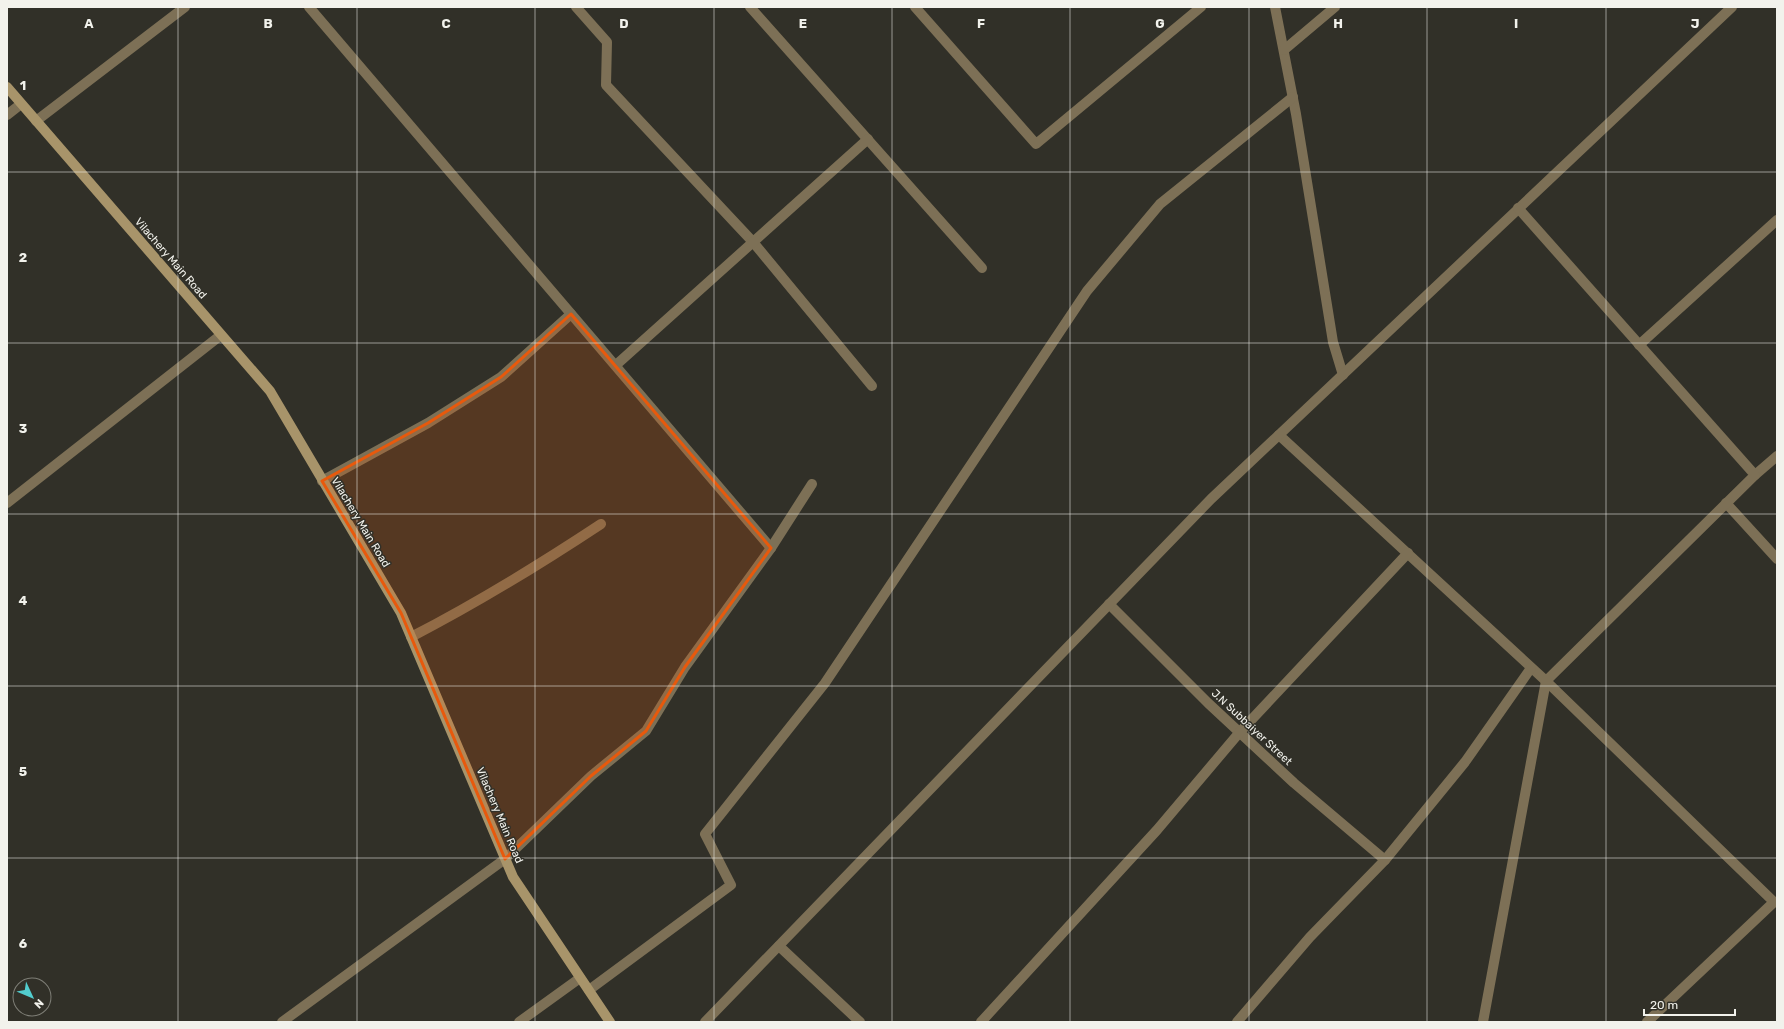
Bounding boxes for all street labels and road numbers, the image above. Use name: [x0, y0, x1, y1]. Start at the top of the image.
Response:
street label: Vilachery Main Road: [132, 215, 209, 301]
street label: Vilachery Main Road: [328, 475, 393, 570]
street label: J.N Subbaiyer Street: [1209, 687, 1295, 769]
street label: Vilachery Main Road: [473, 765, 526, 865]

